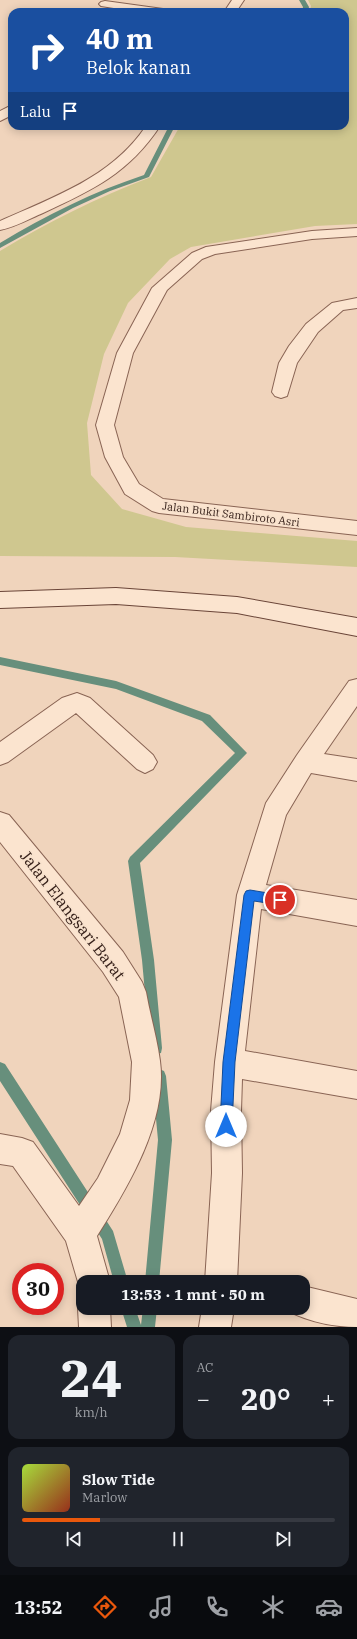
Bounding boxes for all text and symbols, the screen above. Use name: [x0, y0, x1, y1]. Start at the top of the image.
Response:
text: 40 m: [86, 20, 153, 57]
icon: right: [20, 24, 72, 76]
text: Belok kanan: [86, 56, 191, 79]
icon: arrive: [59, 100, 81, 122]
text: Lalu: [20, 102, 51, 121]
street label: Jalan Bukit Sambiroto Asri: [162, 499, 301, 529]
street label: Jalan Elangsari Barat: [16, 846, 130, 984]
pin: [263, 883, 297, 917]
icon: arrive: [269, 889, 291, 911]
position arrow: [205, 1105, 247, 1147]
speed limit sign: 30: [12, 1263, 64, 1315]
text: 13:53 · 1 mnt · 50 m: [121, 1285, 265, 1304]
text: 24: [60, 1344, 122, 1411]
text: AC: [197, 1359, 214, 1376]
text: 20°: [241, 1379, 291, 1418]
text: −: [197, 1384, 210, 1413]
text: +: [322, 1384, 335, 1413]
text: km/h: [75, 1404, 108, 1421]
text: Slow Tide: [82, 1470, 155, 1489]
text: Marlow: [82, 1489, 127, 1506]
icon: previous: [63, 1528, 85, 1550]
icon: pause: [167, 1528, 189, 1550]
icon: next: [272, 1528, 294, 1550]
icon: directions: [91, 1593, 119, 1621]
icon: music: [147, 1593, 175, 1621]
icon: phone: [203, 1593, 231, 1621]
icon: climate: [259, 1593, 287, 1621]
icon: car: [315, 1593, 343, 1621]
text: 13:52: [14, 1596, 63, 1619]

